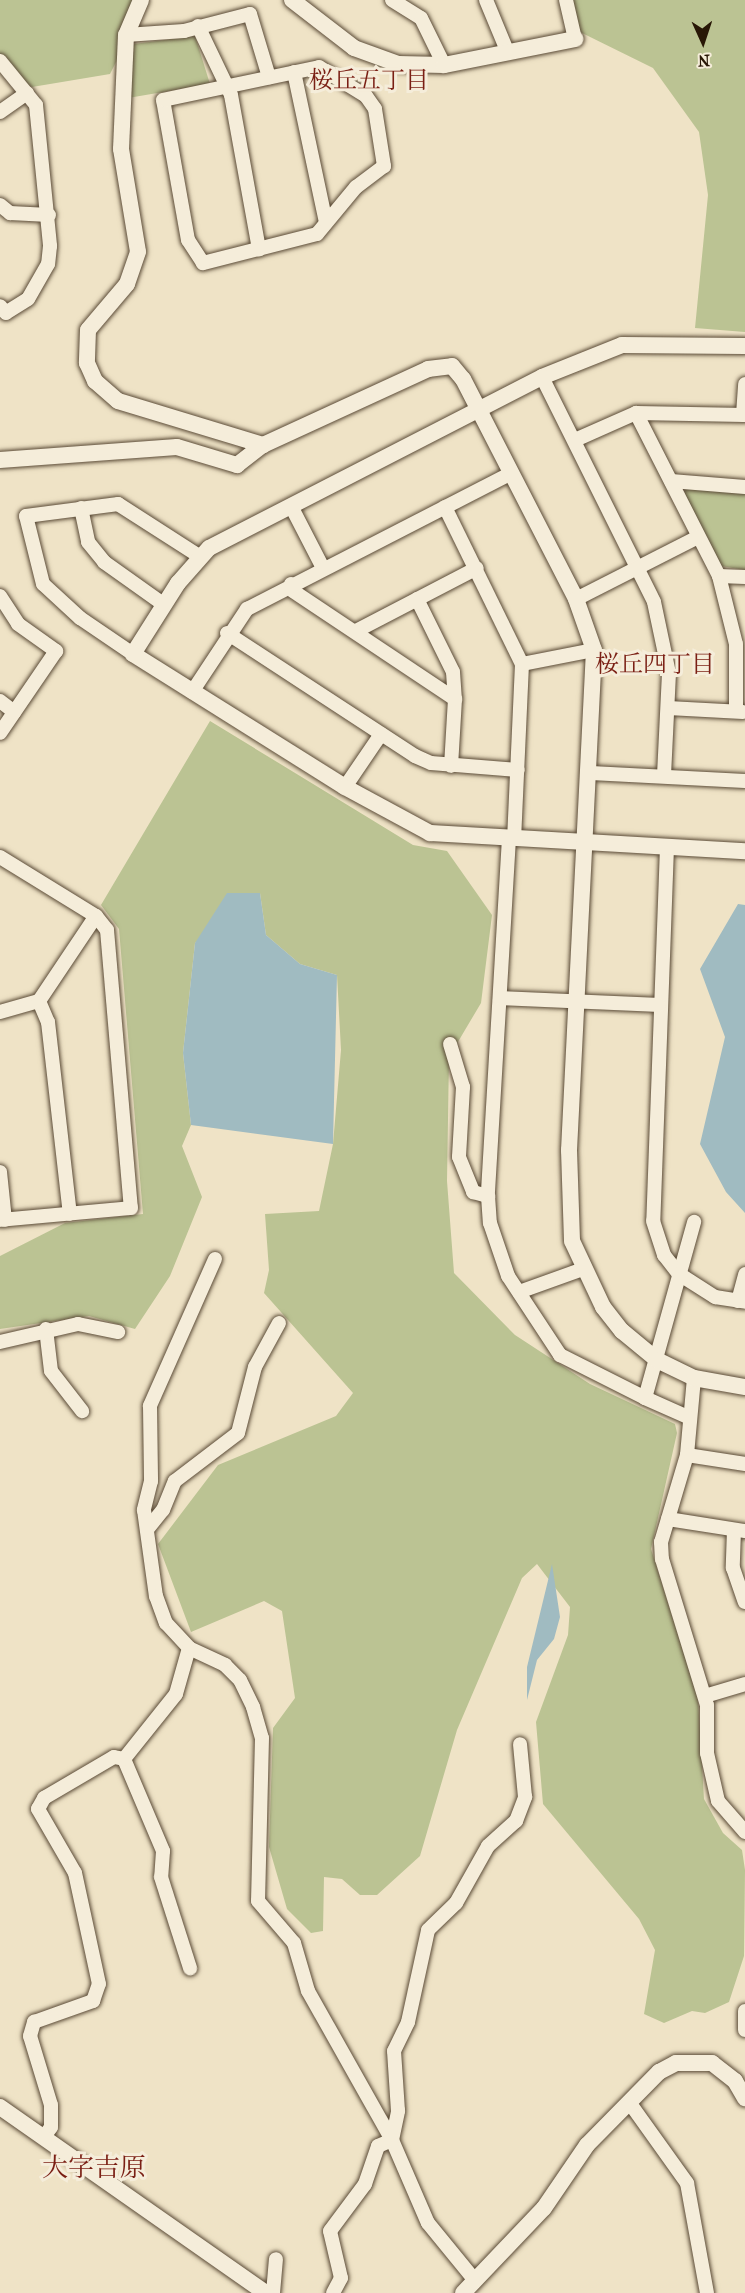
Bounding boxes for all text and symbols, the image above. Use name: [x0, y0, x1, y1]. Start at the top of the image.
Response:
north arrow: [673, 12, 733, 72]
text: N: [697, 51, 711, 70]
district label: 桜丘五丁目: [309, 67, 429, 95]
district label: 桜丘四丁目: [595, 651, 715, 679]
district label: 大字吉原: [42, 2152, 146, 2184]

